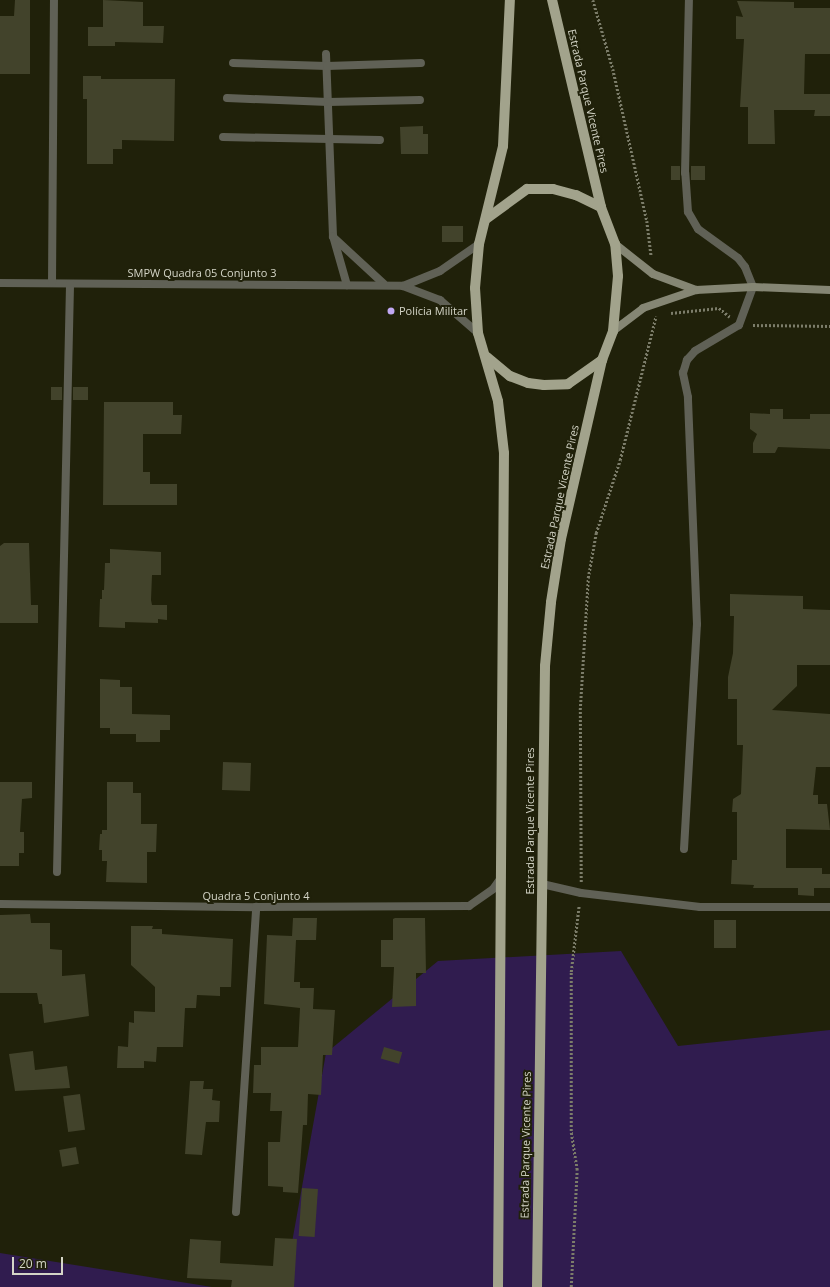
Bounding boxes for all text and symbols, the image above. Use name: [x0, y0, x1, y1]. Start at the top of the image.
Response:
street label: Estrada Parque Vicente Pires: [565, 28, 611, 174]
street label: SMPW Quadra 05 Conjunto 3: [128, 266, 276, 280]
place label: Polícia Militar: [399, 304, 468, 318]
marker: Polícia Militar: [386, 306, 396, 316]
street label: Estrada Parque Vicente Pires: [538, 424, 582, 570]
street label: Estrada Parque Vicente Pires: [523, 747, 537, 895]
street label: Quadra 5 Conjunto 4: [202, 889, 310, 903]
street label: Estrada Parque Vicente Pires: [518, 1071, 534, 1219]
scale bar: [14, 1249, 65, 1275]
text: 20 m: [19, 1255, 47, 1272]

